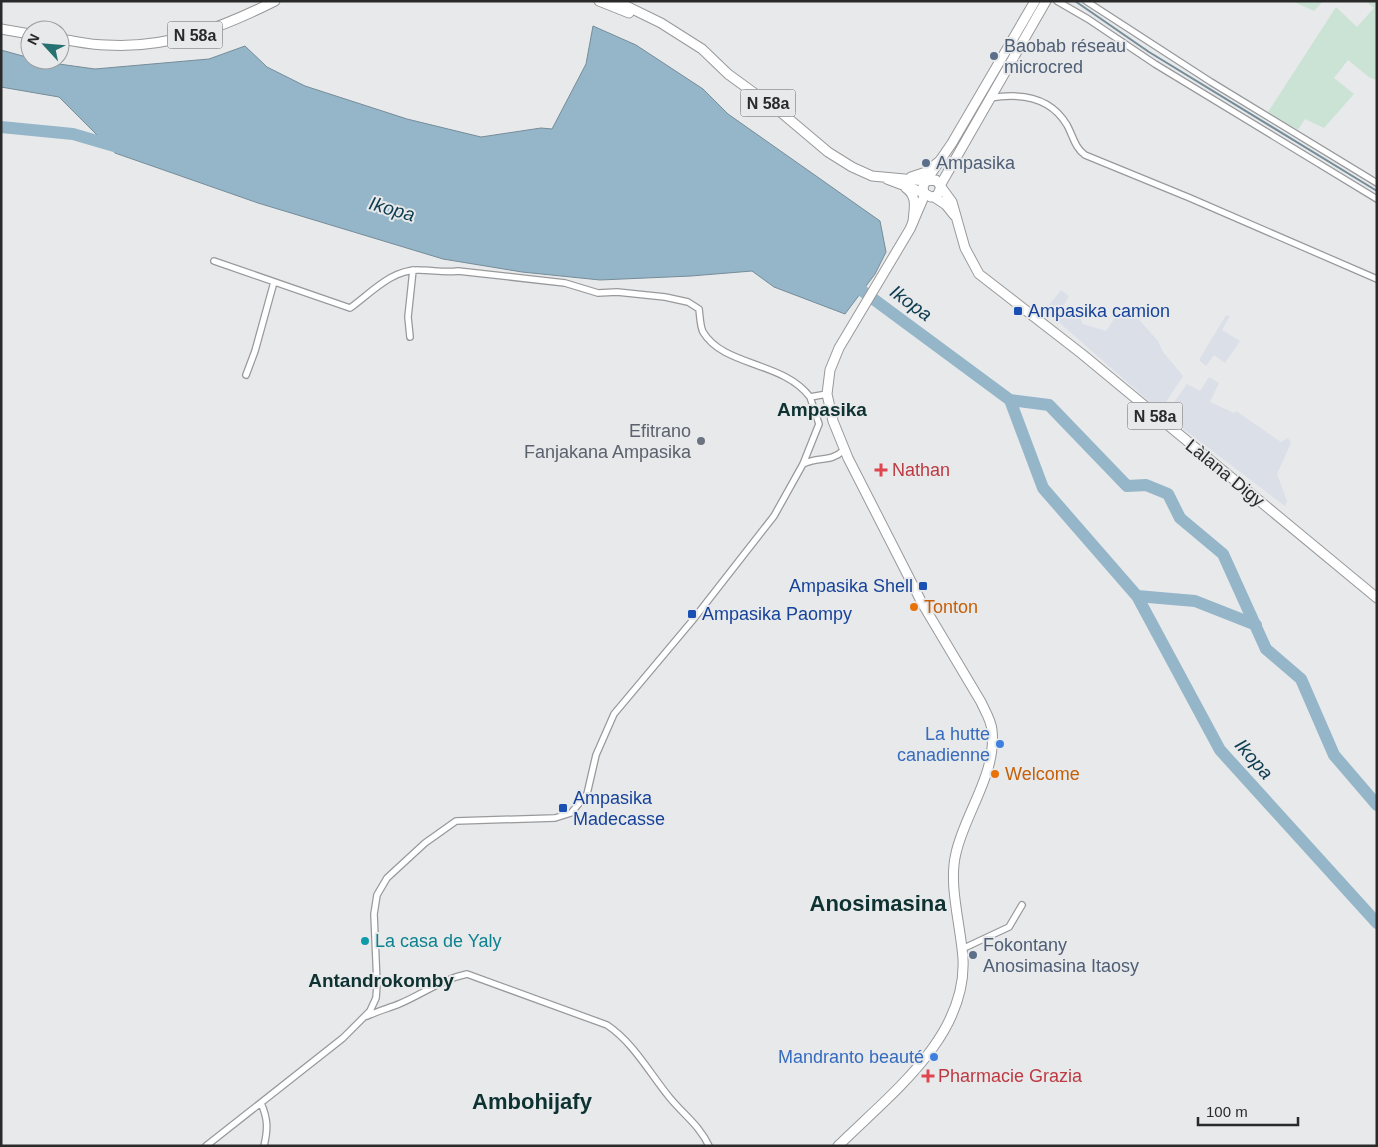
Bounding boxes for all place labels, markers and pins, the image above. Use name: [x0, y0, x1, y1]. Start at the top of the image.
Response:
place label: Baobab réseau microcred: [1004, 36, 1126, 77]
marker: Baobab réseau microcred: [988, 50, 1000, 62]
place label: Ampasika: [936, 153, 1016, 173]
marker: Ampasika: [920, 157, 932, 169]
place label: Ampasika camion: [1028, 301, 1170, 321]
marker: Ampasika camion: [1012, 305, 1024, 317]
place label: Efitrano Fanjakana Ampasika: [524, 421, 692, 462]
marker: Efitrano Fanjakana Ampasika: [695, 435, 707, 447]
place label: Nathan: [892, 460, 950, 480]
marker: Nathan: [874, 463, 888, 477]
place label: Ampasika Shell: [789, 576, 913, 596]
marker: Ampasika Shell: [917, 580, 929, 592]
place label: Tonton: [924, 597, 978, 617]
marker: Tonton: [908, 601, 920, 613]
place label: Ampasika Paompy: [702, 604, 852, 624]
marker: Ampasika Paompy: [686, 608, 698, 620]
place label: La hutte canadienne: [897, 724, 990, 765]
marker: La hutte canadienne: [994, 738, 1006, 750]
place label: Welcome: [1005, 764, 1080, 784]
marker: Welcome: [989, 768, 1001, 780]
place label: Ampasika Madecasse: [573, 788, 665, 829]
marker: Ampasika Madecasse: [557, 802, 569, 814]
place label: La casa de Yaly: [375, 931, 501, 951]
marker: La casa de Yaly: [359, 935, 371, 947]
place label: Fokontany Anosimasina Itaosy: [983, 935, 1139, 976]
marker: Fokontany Anosimasina Itaosy: [967, 949, 979, 961]
place label: Mandranto beauté: [778, 1047, 924, 1067]
marker: Mandranto beauté: [928, 1051, 940, 1063]
place label: Pharmacie Grazia: [938, 1066, 1083, 1086]
marker: Pharmacie Grazia: [922, 1070, 934, 1082]

